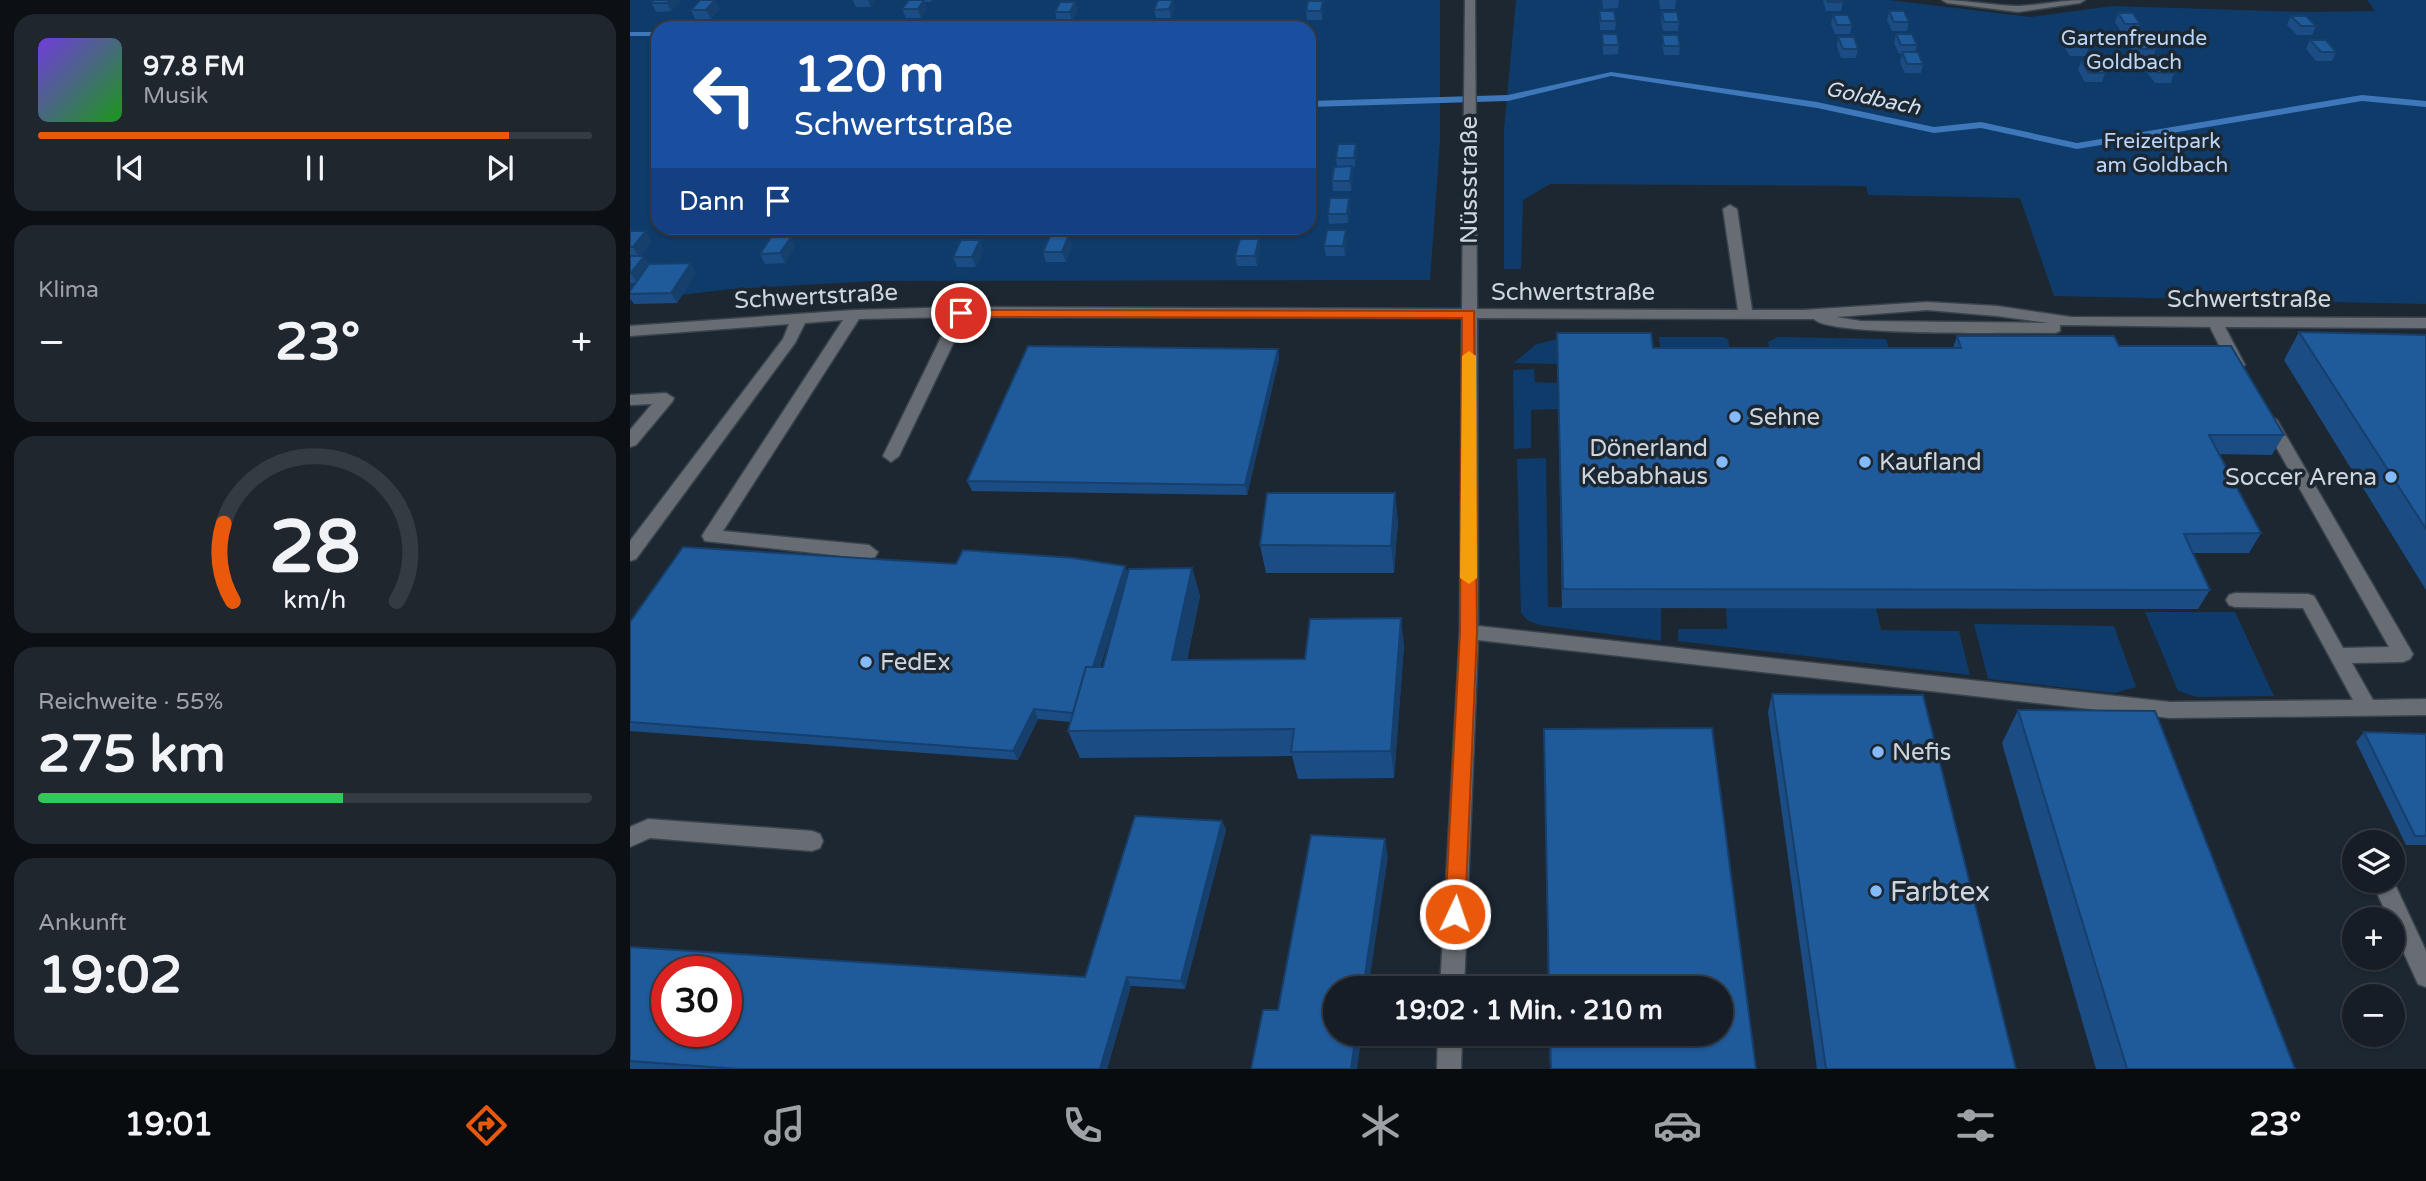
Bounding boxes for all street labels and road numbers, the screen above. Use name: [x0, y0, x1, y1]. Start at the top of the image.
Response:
street label: Nüssstraße: [1455, 116, 1484, 244]
street label: Schwertstraße: [733, 278, 899, 315]
street label: Schwertstraße: [1491, 278, 1655, 307]
street label: Schwertstraße: [2167, 285, 2331, 314]

